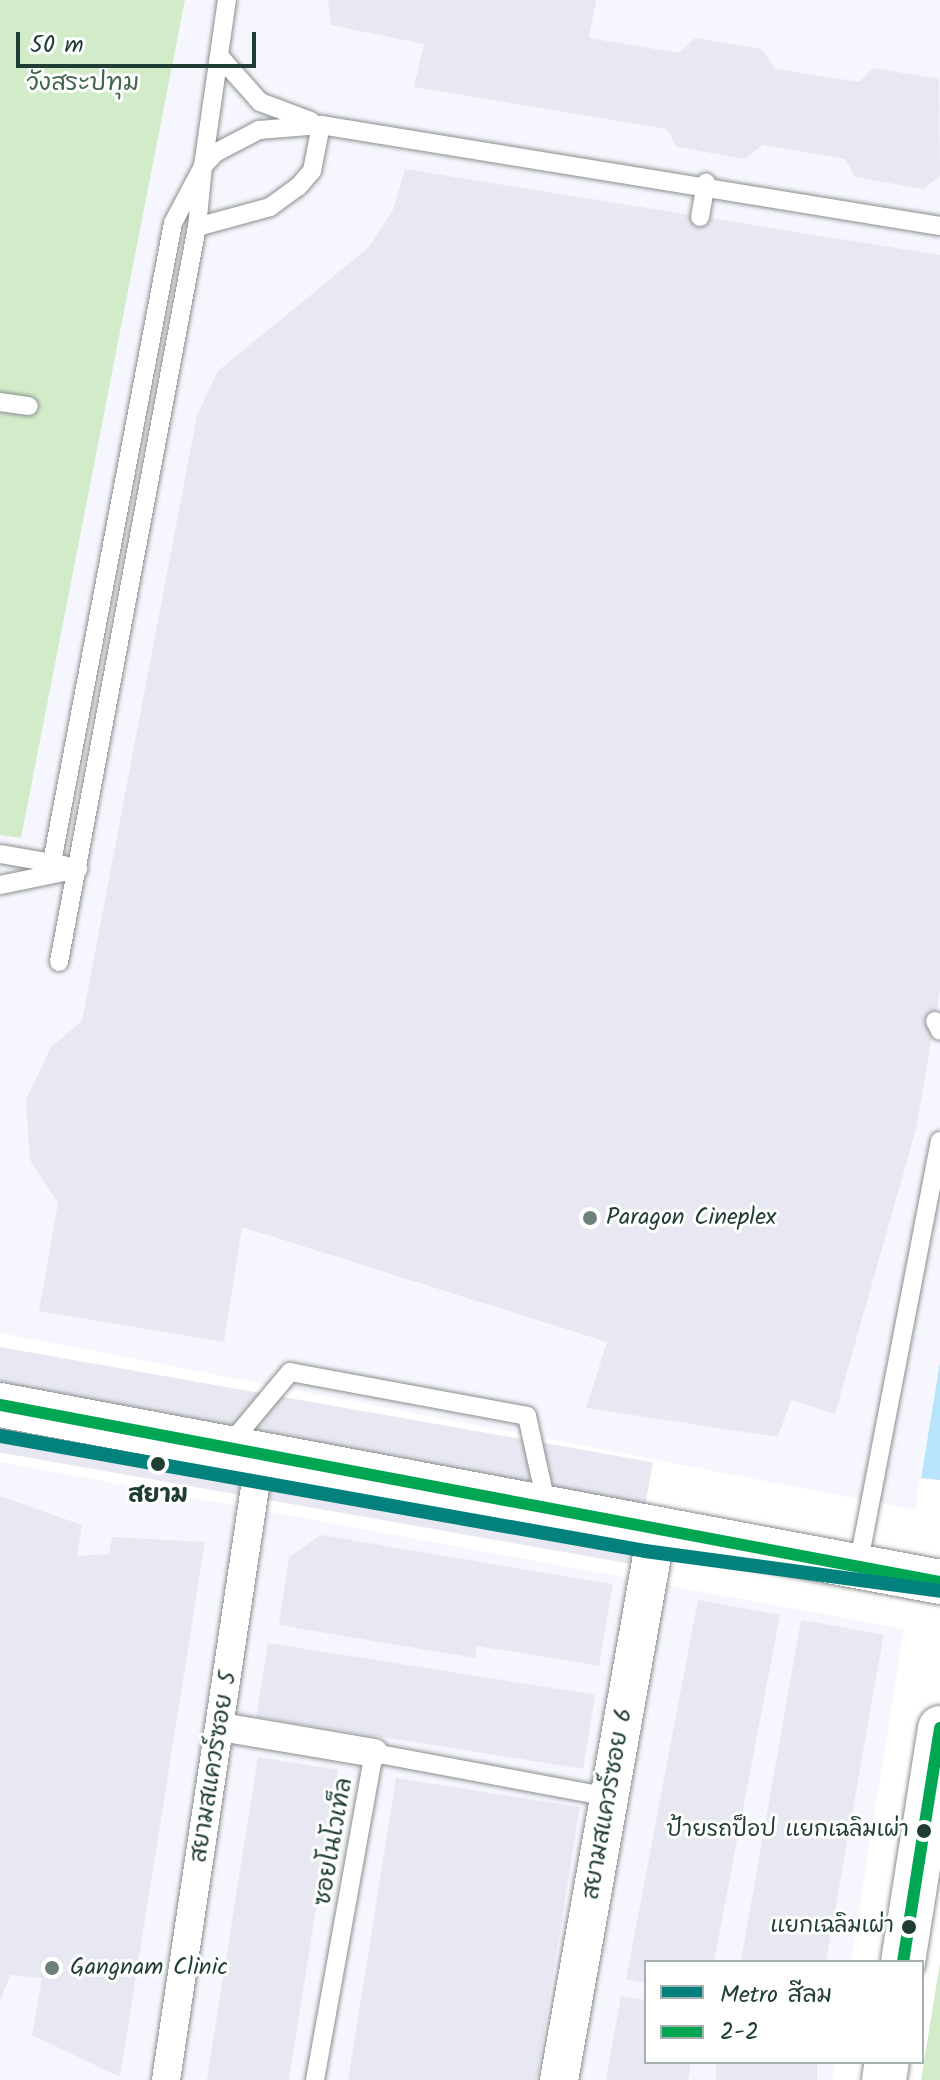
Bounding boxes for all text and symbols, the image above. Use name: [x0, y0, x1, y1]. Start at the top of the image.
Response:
scale bar: [20, 16, 260, 66]
text: 50 m: [30, 26, 84, 65]
park label: วังสระปทุม: [27, 70, 139, 98]
place label: Paragon Cineplex: [606, 1204, 776, 1232]
marker: Paragon Cineplex: [581, 1209, 599, 1227]
marker: สยาม: [144, 1450, 172, 1478]
place label: สยาม: [128, 1482, 188, 1510]
street label: สยามสแควร์ซอย 5: [185, 1669, 243, 1865]
street label: สยามสแควร์ซอย 6: [577, 1706, 639, 1902]
street label: ซอยโนโวเท็ล: [309, 1776, 359, 1908]
place label: ป้ายรถป็อป แยกเฉลิมเผ่า: [666, 1818, 909, 1844]
marker: ป้ายรถป็อป แยกเฉลิมเผ่า: [916, 1823, 932, 1839]
place label: แยกเฉลิมเผ่า: [770, 1914, 894, 1940]
marker: แยกเฉลิมเผ่า: [901, 1919, 917, 1935]
place label: Gangnam Clinic: [70, 1954, 228, 1982]
marker: Gangnam Clinic: [41, 1957, 63, 1979]
legend: [644, 1960, 924, 2064]
text: Metro สีลม: [720, 1976, 832, 2015]
text: 2-2: [720, 2013, 759, 2052]

